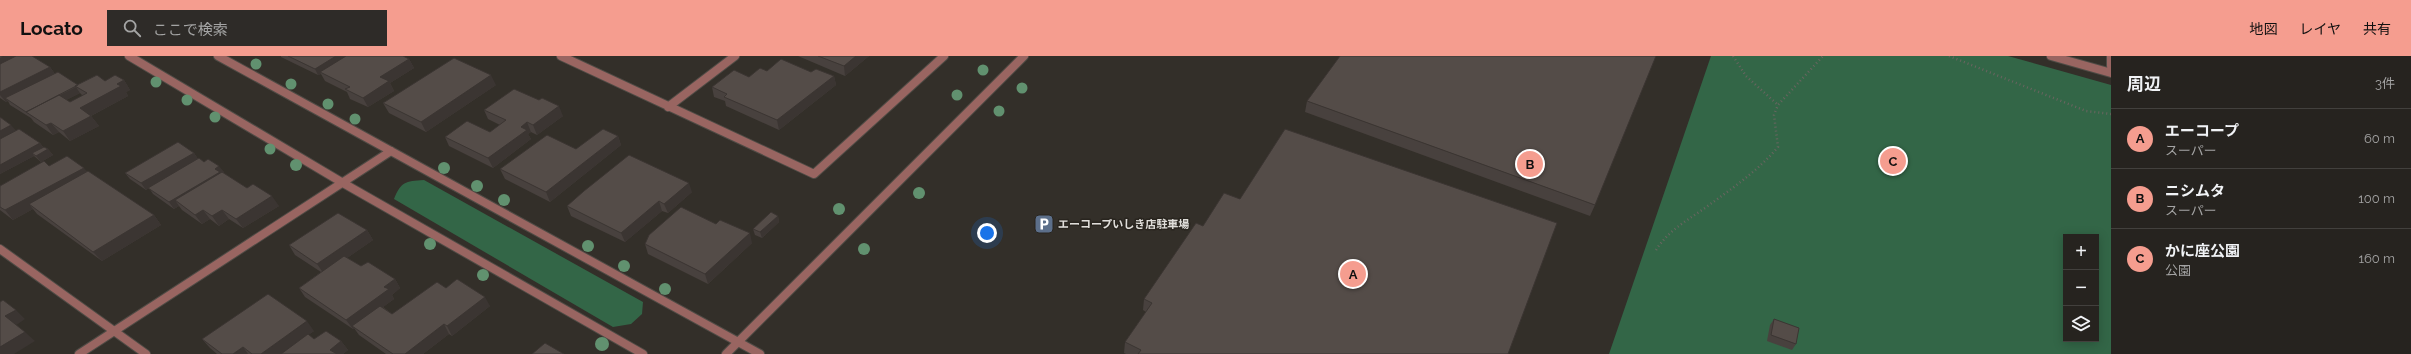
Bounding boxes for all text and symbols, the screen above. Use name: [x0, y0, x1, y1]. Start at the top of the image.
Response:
search box: [107, 10, 387, 46]
text: Locato: [20, 17, 83, 39]
icon: search: [121, 17, 143, 39]
text: ここで検索: [153, 21, 228, 39]
text: 地図: [2249, 21, 2277, 37]
text: レイヤ: [2299, 21, 2341, 37]
text: 共有: [2363, 21, 2391, 37]
text: 周辺: [2127, 74, 2161, 94]
text: 3件: [2375, 76, 2395, 91]
text: エーコープ: [2165, 122, 2239, 140]
text: A: [2136, 131, 2144, 146]
text: 60 m: [2364, 131, 2395, 146]
text: スーパー: [2165, 143, 2217, 158]
pin: C: [1880, 146, 1906, 176]
pin: B: [1517, 149, 1543, 179]
text: ニシムタ: [2165, 182, 2225, 200]
text: B: [2136, 191, 2144, 206]
text: 100 m: [2358, 191, 2395, 206]
text: スーパー: [2165, 203, 2217, 218]
parking icon: エーコープいしき店駐車場: [1033, 213, 1055, 235]
place label: エーコープいしき店駐車場: [1058, 218, 1189, 231]
your location: [977, 223, 997, 243]
map controls: [2063, 234, 2099, 342]
button: +: [2063, 234, 2099, 270]
text: かに座公園: [2165, 242, 2240, 260]
text: C: [2136, 251, 2144, 266]
text: 160 m: [2358, 251, 2395, 266]
pin: A: [1340, 259, 1366, 289]
text: 公園: [2165, 263, 2191, 278]
button: −: [2063, 270, 2099, 306]
button: layers: [2063, 306, 2099, 342]

